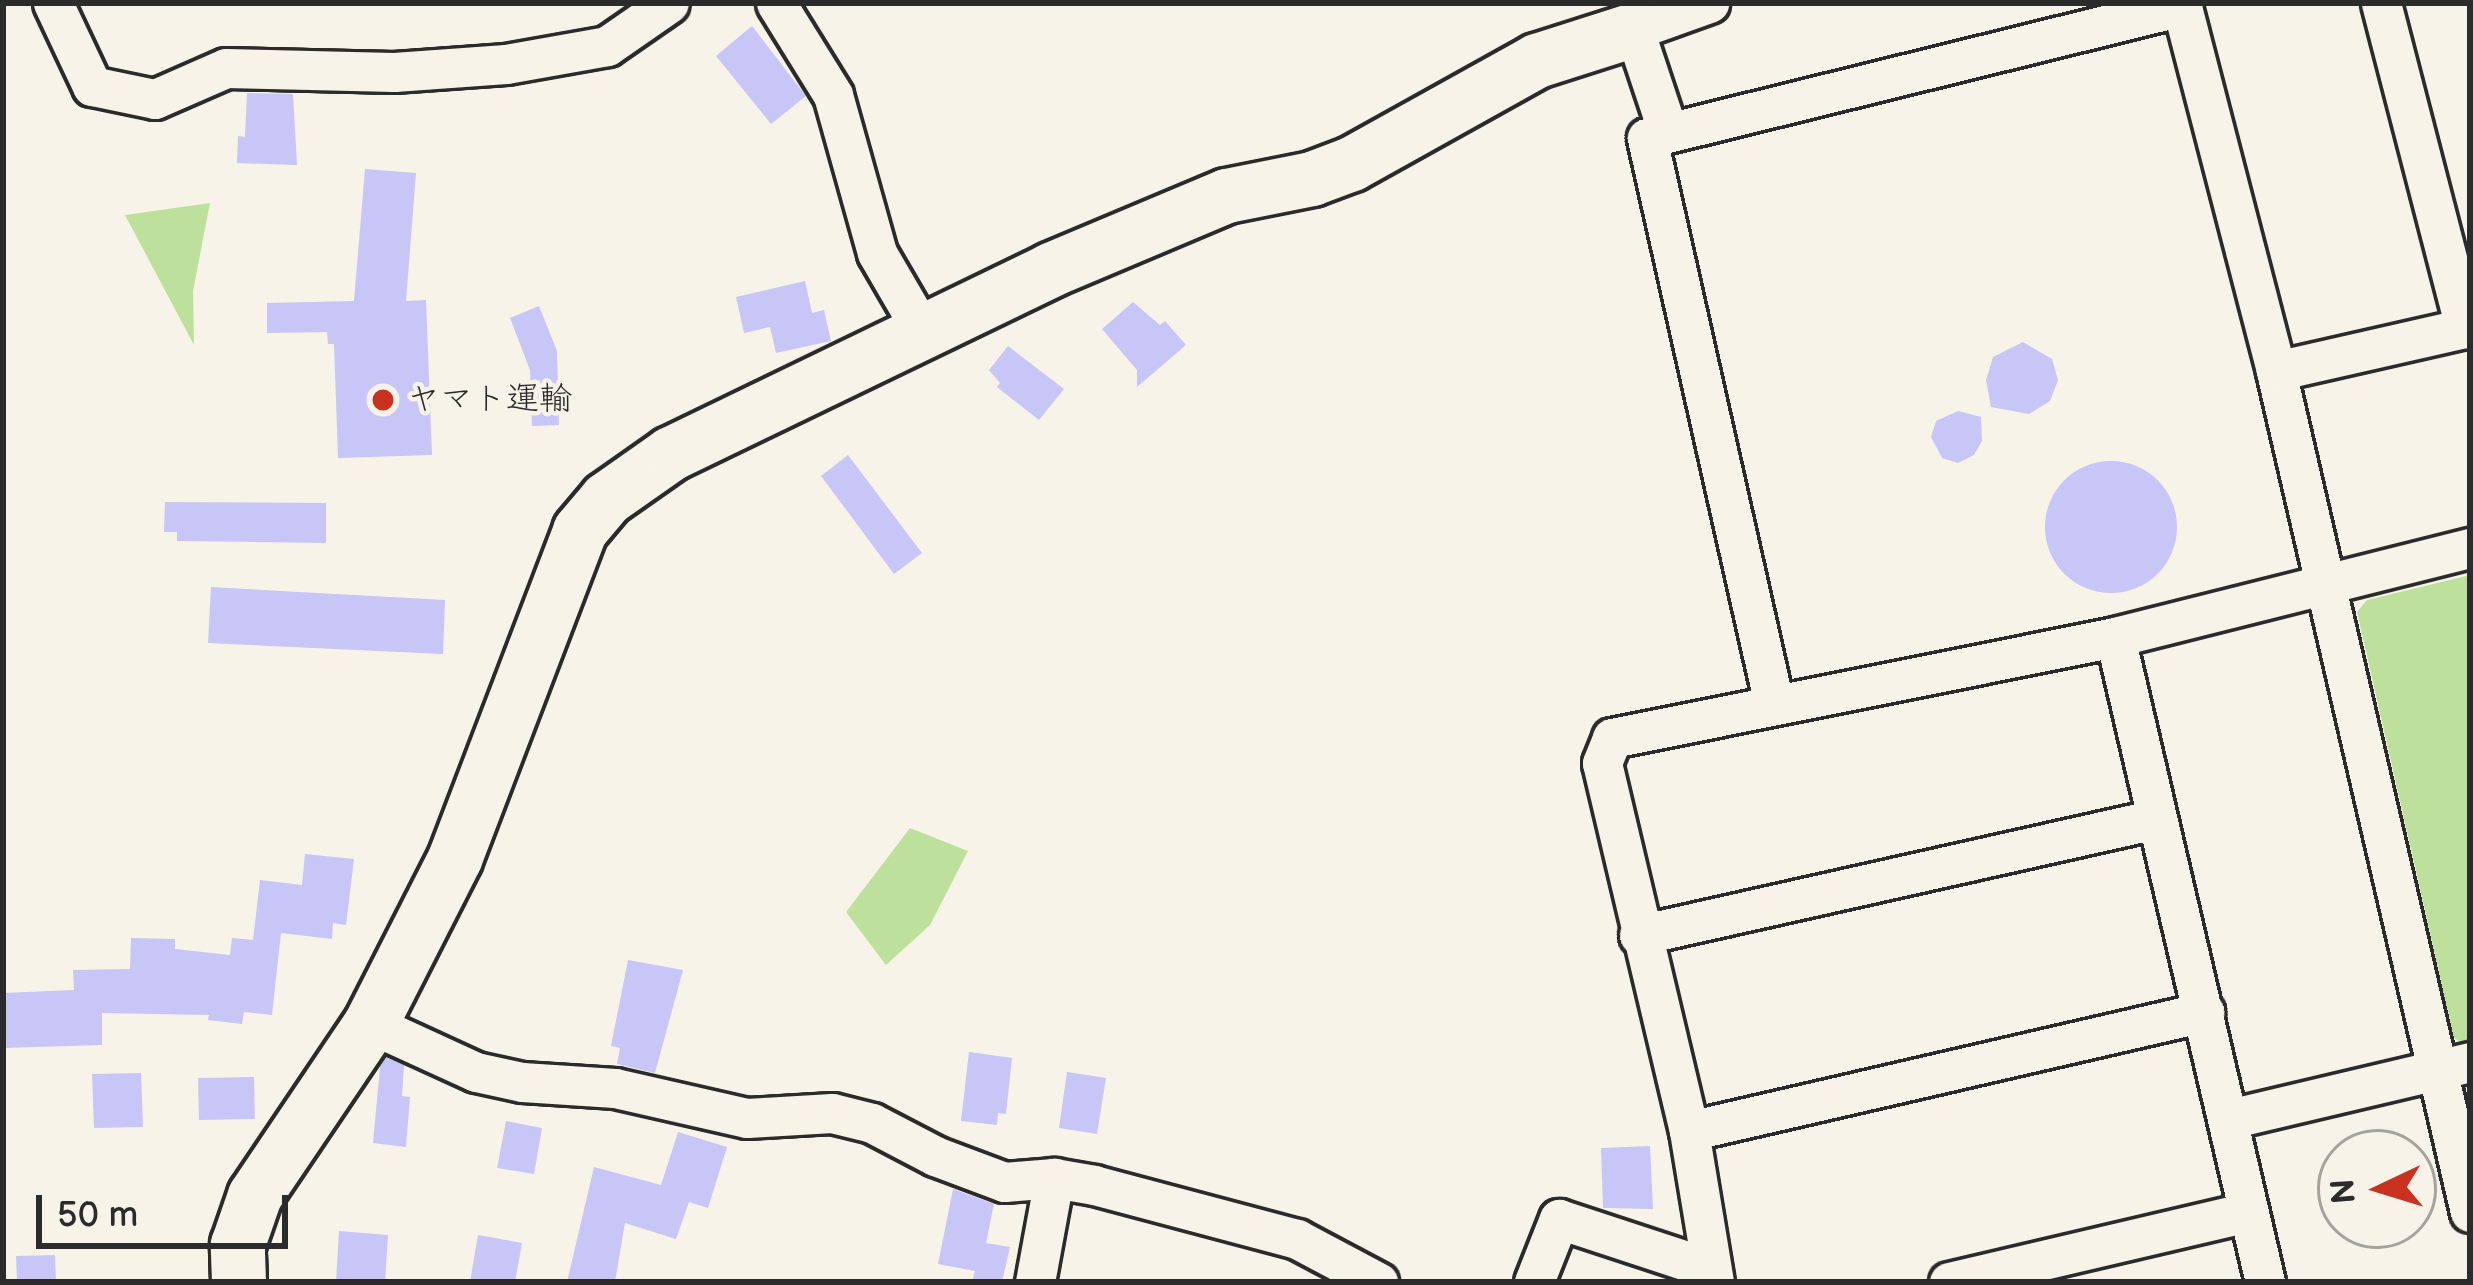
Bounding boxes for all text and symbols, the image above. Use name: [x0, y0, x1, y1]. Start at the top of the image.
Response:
place label: ヤマト運輸: [407, 380, 572, 420]
marker: ヤマト運輸: [370, 387, 396, 413]
north arrow: [2317, 1129, 2437, 1249]
scale bar: [42, 1171, 294, 1245]
text: N: [2323, 1178, 2365, 1205]
text: 50 m: [57, 1194, 138, 1237]

